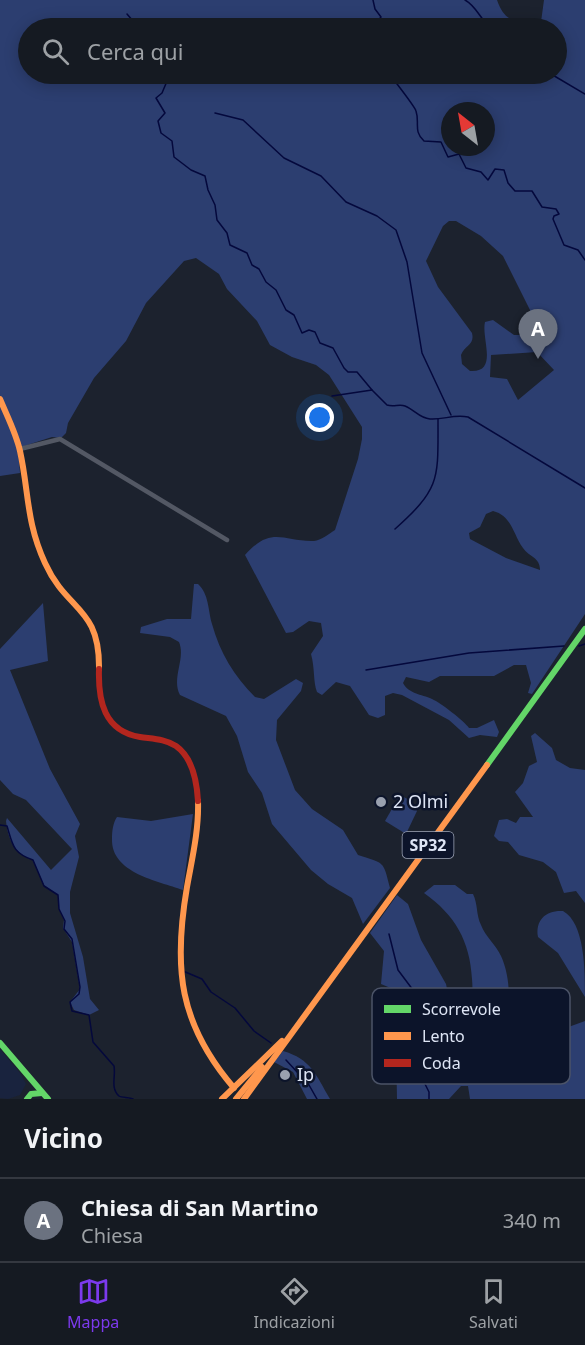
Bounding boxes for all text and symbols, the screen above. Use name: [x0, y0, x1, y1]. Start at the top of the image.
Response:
search box: [18, 18, 567, 84]
icon: search: [39, 35, 72, 68]
text: Cerca qui: [87, 36, 183, 66]
north arrow: [441, 102, 495, 156]
pin: A: [518, 310, 558, 359]
your location: [305, 403, 334, 432]
place label: 2 Olmi: [393, 789, 448, 813]
marker: 2 Olmi: [374, 795, 388, 809]
road number: SP32: [402, 832, 454, 858]
legend: [372, 988, 570, 1084]
text: Scorrevole: [422, 998, 501, 1020]
text: Lento: [422, 1025, 465, 1047]
text: Coda: [422, 1052, 461, 1074]
place label: Ip: [297, 1062, 314, 1086]
marker: Ip: [278, 1068, 292, 1082]
text: Vicino: [24, 1120, 103, 1156]
text: Chiesa di San Martino: [81, 1192, 319, 1222]
text: A: [37, 1207, 50, 1234]
text: 340 m: [503, 1207, 561, 1234]
text: Chiesa: [81, 1222, 143, 1249]
tab: Mappa: [67, 1275, 119, 1333]
tab: Indicazioni: [253, 1275, 335, 1333]
tab: Salvati: [469, 1275, 518, 1333]

